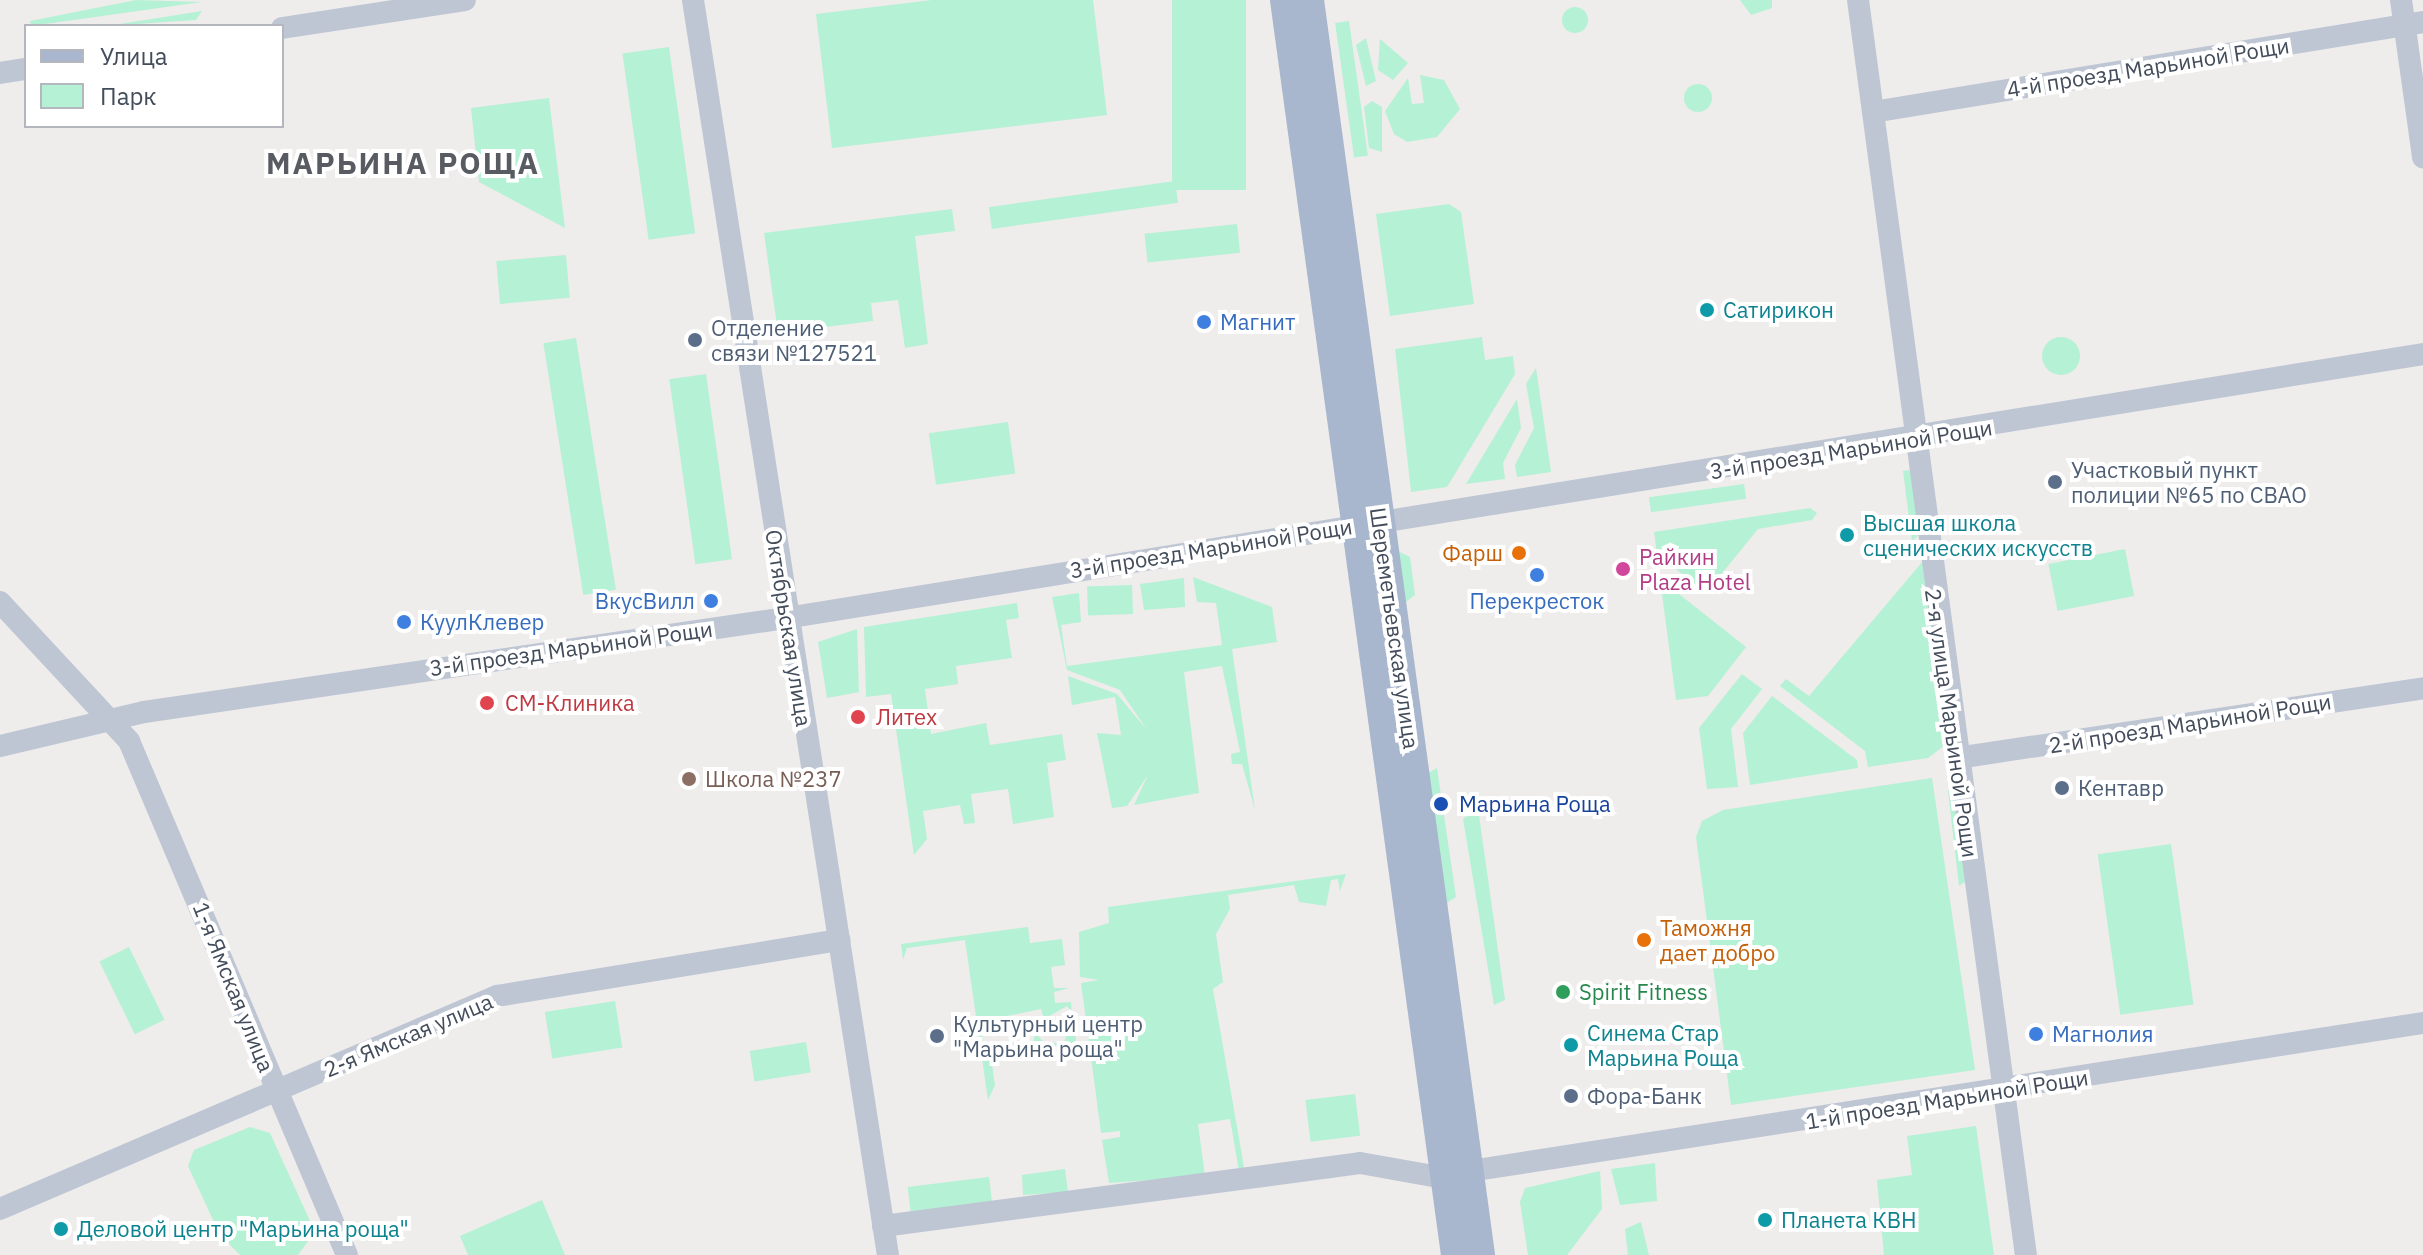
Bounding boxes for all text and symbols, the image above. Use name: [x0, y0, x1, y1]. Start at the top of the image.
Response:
legend: [24, 24, 284, 128]
street label: 4-й проезд Марьиной Рощи: [2005, 32, 2291, 102]
text: Улица: [100, 40, 168, 72]
text: Парк: [100, 80, 157, 112]
district label: МАРЬИНА РОЩА: [266, 145, 540, 181]
place label: Сатирикон: [1723, 297, 1834, 323]
marker: Сатирикон: [1698, 301, 1716, 319]
place label: Магнит: [1220, 309, 1295, 335]
marker: Магнит: [1195, 313, 1213, 331]
place label: Отделение связи №127521: [711, 314, 877, 366]
marker: Отделение связи №127521: [686, 331, 704, 349]
street label: 3-й проезд Марьиной Рощи: [1708, 414, 1994, 484]
place label: Участковый пункт полиции №65 по СВАО: [2071, 456, 2307, 508]
marker: Участковый пункт полиции №65 по СВАО: [2046, 473, 2064, 491]
street label: Шереметьевская улица: [1365, 505, 1425, 751]
place label: Высшая школа сценических искусств: [1863, 509, 2093, 560]
street label: 3-й проезд Марьиной Рощи: [1068, 513, 1354, 583]
marker: Высшая школа сценических искусств: [1838, 526, 1856, 544]
street label: Октябрьская улица: [760, 528, 818, 728]
place label: Фарш: [1442, 540, 1503, 566]
place label: Райкин Plaza Hotel: [1639, 543, 1751, 594]
marker: Фарш: [1510, 544, 1528, 562]
marker: Райкин Plaza Hotel: [1614, 560, 1632, 578]
marker: Перекресток: [1528, 566, 1546, 584]
street label: 2-я улица Марьиной Рощи: [1920, 587, 1984, 859]
place label: ВкусВилл: [595, 588, 695, 614]
place label: Перекресток: [1470, 588, 1604, 614]
marker: ВкусВилл: [702, 592, 720, 610]
place label: КуулКлевер: [420, 609, 544, 635]
marker: КуулКлевер: [395, 613, 413, 631]
street label: 3-й проезд Марьиной Рощи: [428, 615, 714, 681]
street label: 2-й проезд Марьиной Рощи: [2047, 688, 2333, 758]
place label: СМ-Клиника: [505, 690, 635, 716]
marker: СМ-Клиника: [476, 692, 498, 714]
place label: Литех: [876, 704, 937, 730]
marker: Литех: [847, 706, 869, 728]
place label: Школа №237: [705, 766, 842, 792]
marker: Школа №237: [680, 770, 698, 788]
place label: Кентавр: [2078, 775, 2164, 801]
marker: Кентавр: [2053, 779, 2071, 797]
place label: Марьина Роща: [1459, 791, 1611, 817]
marker: Марьина Роща: [1430, 793, 1452, 815]
street label: 1-я Ямская улица: [188, 898, 280, 1076]
place label: Таможня дает добро: [1660, 914, 1775, 966]
marker: Таможня дает добро: [1635, 931, 1653, 949]
place label: Spirit Fitness: [1579, 979, 1708, 1005]
marker: Spirit Fitness: [1554, 983, 1572, 1001]
street label: 2-я Ямская улица: [320, 988, 496, 1082]
place label: Культурный центр "Марьина роща": [953, 1010, 1143, 1062]
place label: Синема Стар Марьина Роща: [1587, 1019, 1739, 1070]
place label: Магнолия: [2052, 1021, 2153, 1047]
marker: Магнолия: [2027, 1025, 2045, 1043]
marker: Культурный центр "Марьина роща": [928, 1027, 946, 1045]
marker: Синема Стар Марьина Роща: [1562, 1036, 1580, 1054]
street label: 1-й проезд Марьиной Рощи: [1804, 1064, 2090, 1134]
place label: Фора-Банк: [1587, 1083, 1702, 1109]
marker: Фора-Банк: [1562, 1087, 1580, 1105]
place label: Планета КВН: [1781, 1207, 1917, 1233]
marker: Планета КВН: [1756, 1211, 1774, 1229]
place label: Деловой центр "Марьина роща": [77, 1216, 409, 1242]
marker: Деловой центр "Марьина роща": [52, 1220, 70, 1238]

